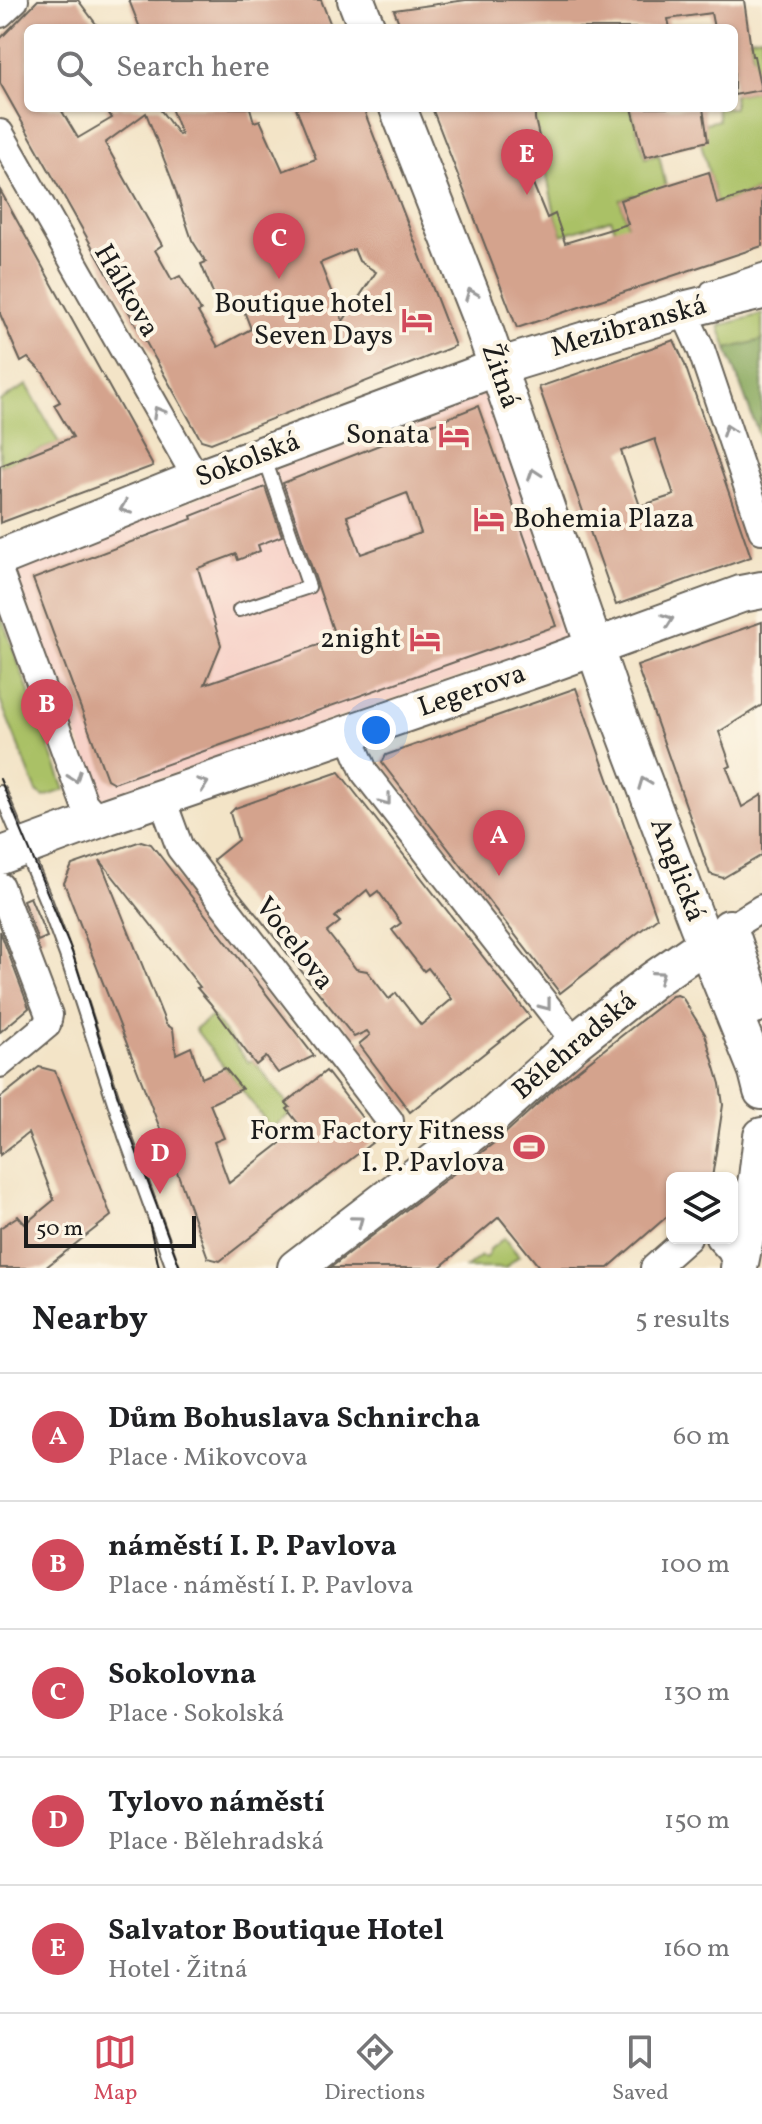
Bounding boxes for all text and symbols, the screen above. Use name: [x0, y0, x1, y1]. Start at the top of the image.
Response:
search box: [24, 24, 738, 112]
icon: search: [52, 46, 96, 90]
text: Search here: [116, 47, 270, 89]
pin: E: [501, 129, 553, 195]
pin: C: [253, 213, 305, 279]
street label: Hálkova: [84, 237, 168, 345]
place label: Boutique hotel Seven Days: [214, 285, 393, 356]
street label: Mezibranská: [547, 286, 711, 368]
one-way arrow: [464, 288, 481, 302]
hotel icon: Boutique hotel Seven Days: [400, 303, 434, 337]
street label: Žitná: [471, 338, 529, 414]
one-way arrow: [152, 406, 168, 421]
place label: Sonata: [346, 416, 430, 455]
hotel icon: Sonata: [437, 418, 471, 452]
street label: Sokolská: [190, 422, 306, 498]
one-way arrow: [722, 423, 738, 437]
one-way arrow: [528, 468, 544, 482]
one-way arrow: [119, 498, 133, 515]
place label: Bohemia Plaza: [513, 500, 694, 539]
hotel icon: Bohemia Plaza: [472, 502, 506, 536]
one-way arrow: [660, 614, 674, 630]
place label: 2night: [320, 620, 401, 659]
hotel icon: 2night: [408, 622, 442, 656]
street label: Legerova: [413, 654, 531, 728]
pin: B: [21, 679, 73, 745]
your location: [356, 710, 396, 750]
one-way arrow: [65, 769, 82, 783]
one-way arrow: [195, 777, 209, 794]
one-way arrow: [637, 777, 654, 791]
one-way arrow: [376, 791, 390, 806]
pin: A: [473, 810, 525, 876]
street label: Anglická: [639, 812, 715, 928]
street label: Vocelova: [245, 889, 343, 999]
one-way arrow: [650, 972, 664, 986]
street label: Bělehradská: [504, 982, 646, 1110]
one-way arrow: [536, 996, 550, 1011]
place label: Form Factory Fitness I. P. Pavlova: [250, 1112, 505, 1183]
pin: D: [134, 1128, 186, 1194]
sports icon: Form Factory Fitness I. P. Pavlova: [512, 1130, 546, 1164]
map controls: [666, 1172, 738, 1244]
button: layers: [666, 1172, 738, 1244]
scale bar: [24, 1212, 196, 1248]
text: 50 m: [36, 1214, 83, 1245]
one-way arrow: [350, 1216, 364, 1231]
text: Nearby: [32, 1297, 148, 1344]
text: 5 results: [635, 1302, 730, 1338]
text: Dům Bohuslava Schnircha: [108, 1398, 480, 1440]
text: A: [49, 1419, 67, 1455]
text: 60 m: [673, 1419, 730, 1455]
text: Place · Mikovcova: [108, 1440, 308, 1476]
text: náměstí I. P. Pavlova: [108, 1526, 397, 1568]
text: B: [49, 1547, 67, 1583]
text: 100 m: [660, 1547, 730, 1583]
text: Place · náměstí I. P. Pavlova: [108, 1568, 414, 1604]
text: Sokolovna: [108, 1654, 256, 1696]
text: C: [50, 1675, 66, 1711]
text: 130 m: [663, 1675, 730, 1711]
text: Place · Sokolská: [108, 1696, 285, 1732]
text: Tylovo náměstí: [108, 1782, 325, 1824]
text: D: [48, 1803, 68, 1839]
text: 150 m: [664, 1803, 730, 1839]
text: Place · Bělehradská: [108, 1824, 324, 1860]
text: Salvator Boutique Hotel: [108, 1910, 444, 1952]
text: E: [50, 1931, 66, 1967]
text: 160 m: [663, 1931, 730, 1967]
text: Hotel · Žitná: [108, 1952, 248, 1988]
tab: Map: [93, 2030, 137, 2109]
tab: Directions: [324, 2030, 425, 2109]
tab: Saved: [612, 2030, 669, 2109]

